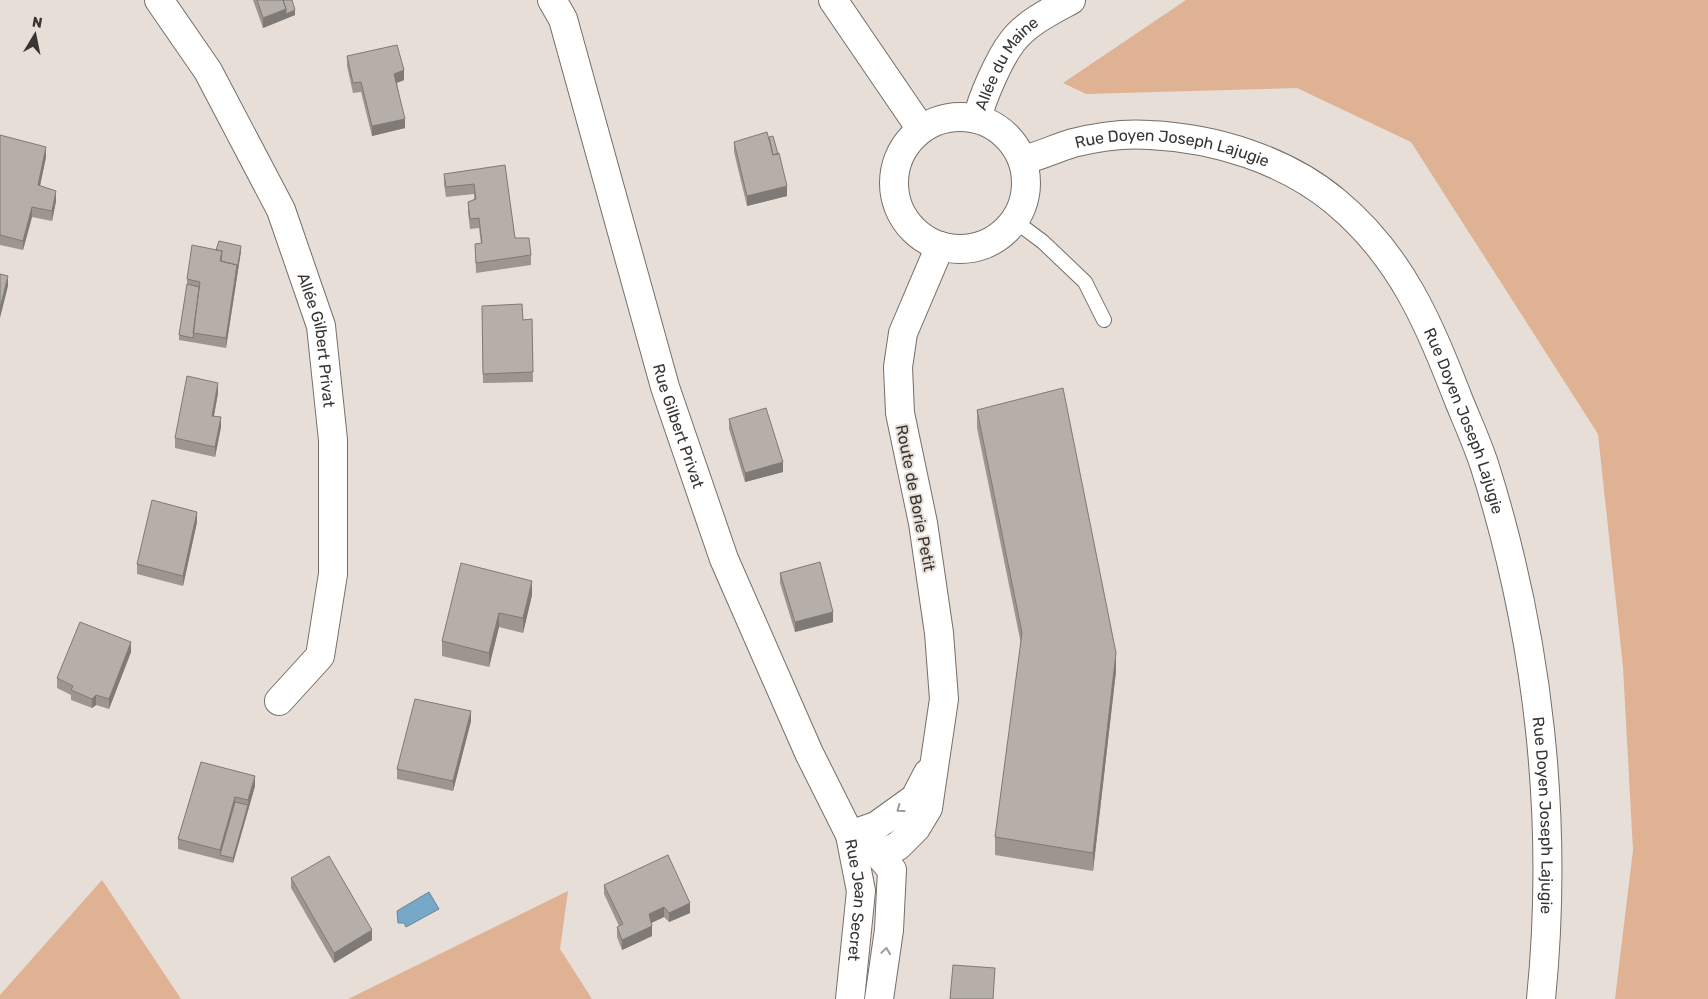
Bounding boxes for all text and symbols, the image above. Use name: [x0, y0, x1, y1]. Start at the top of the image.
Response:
north arrow: [10, 10, 60, 60]
text: N: [31, 13, 44, 32]
street label: Allée du Maine: [971, 13, 1042, 113]
street label: Rue Doyen Joseph Lajugie: [1073, 125, 1272, 171]
street label: Allée Gilbert Privat: [293, 270, 339, 408]
street label: Rue Doyen Joseph Lajugie: [1420, 325, 1507, 516]
street label: Rue Gilbert Privat: [649, 361, 708, 491]
street label: Route de Borie Petit: [892, 423, 939, 573]
street label: Rue Doyen Joseph Lajugie: [1529, 716, 1556, 915]
one-way arrow: [897, 804, 906, 812]
street label: Rue Jean Secret: [841, 837, 870, 962]
one-way arrow: [880, 946, 891, 954]

